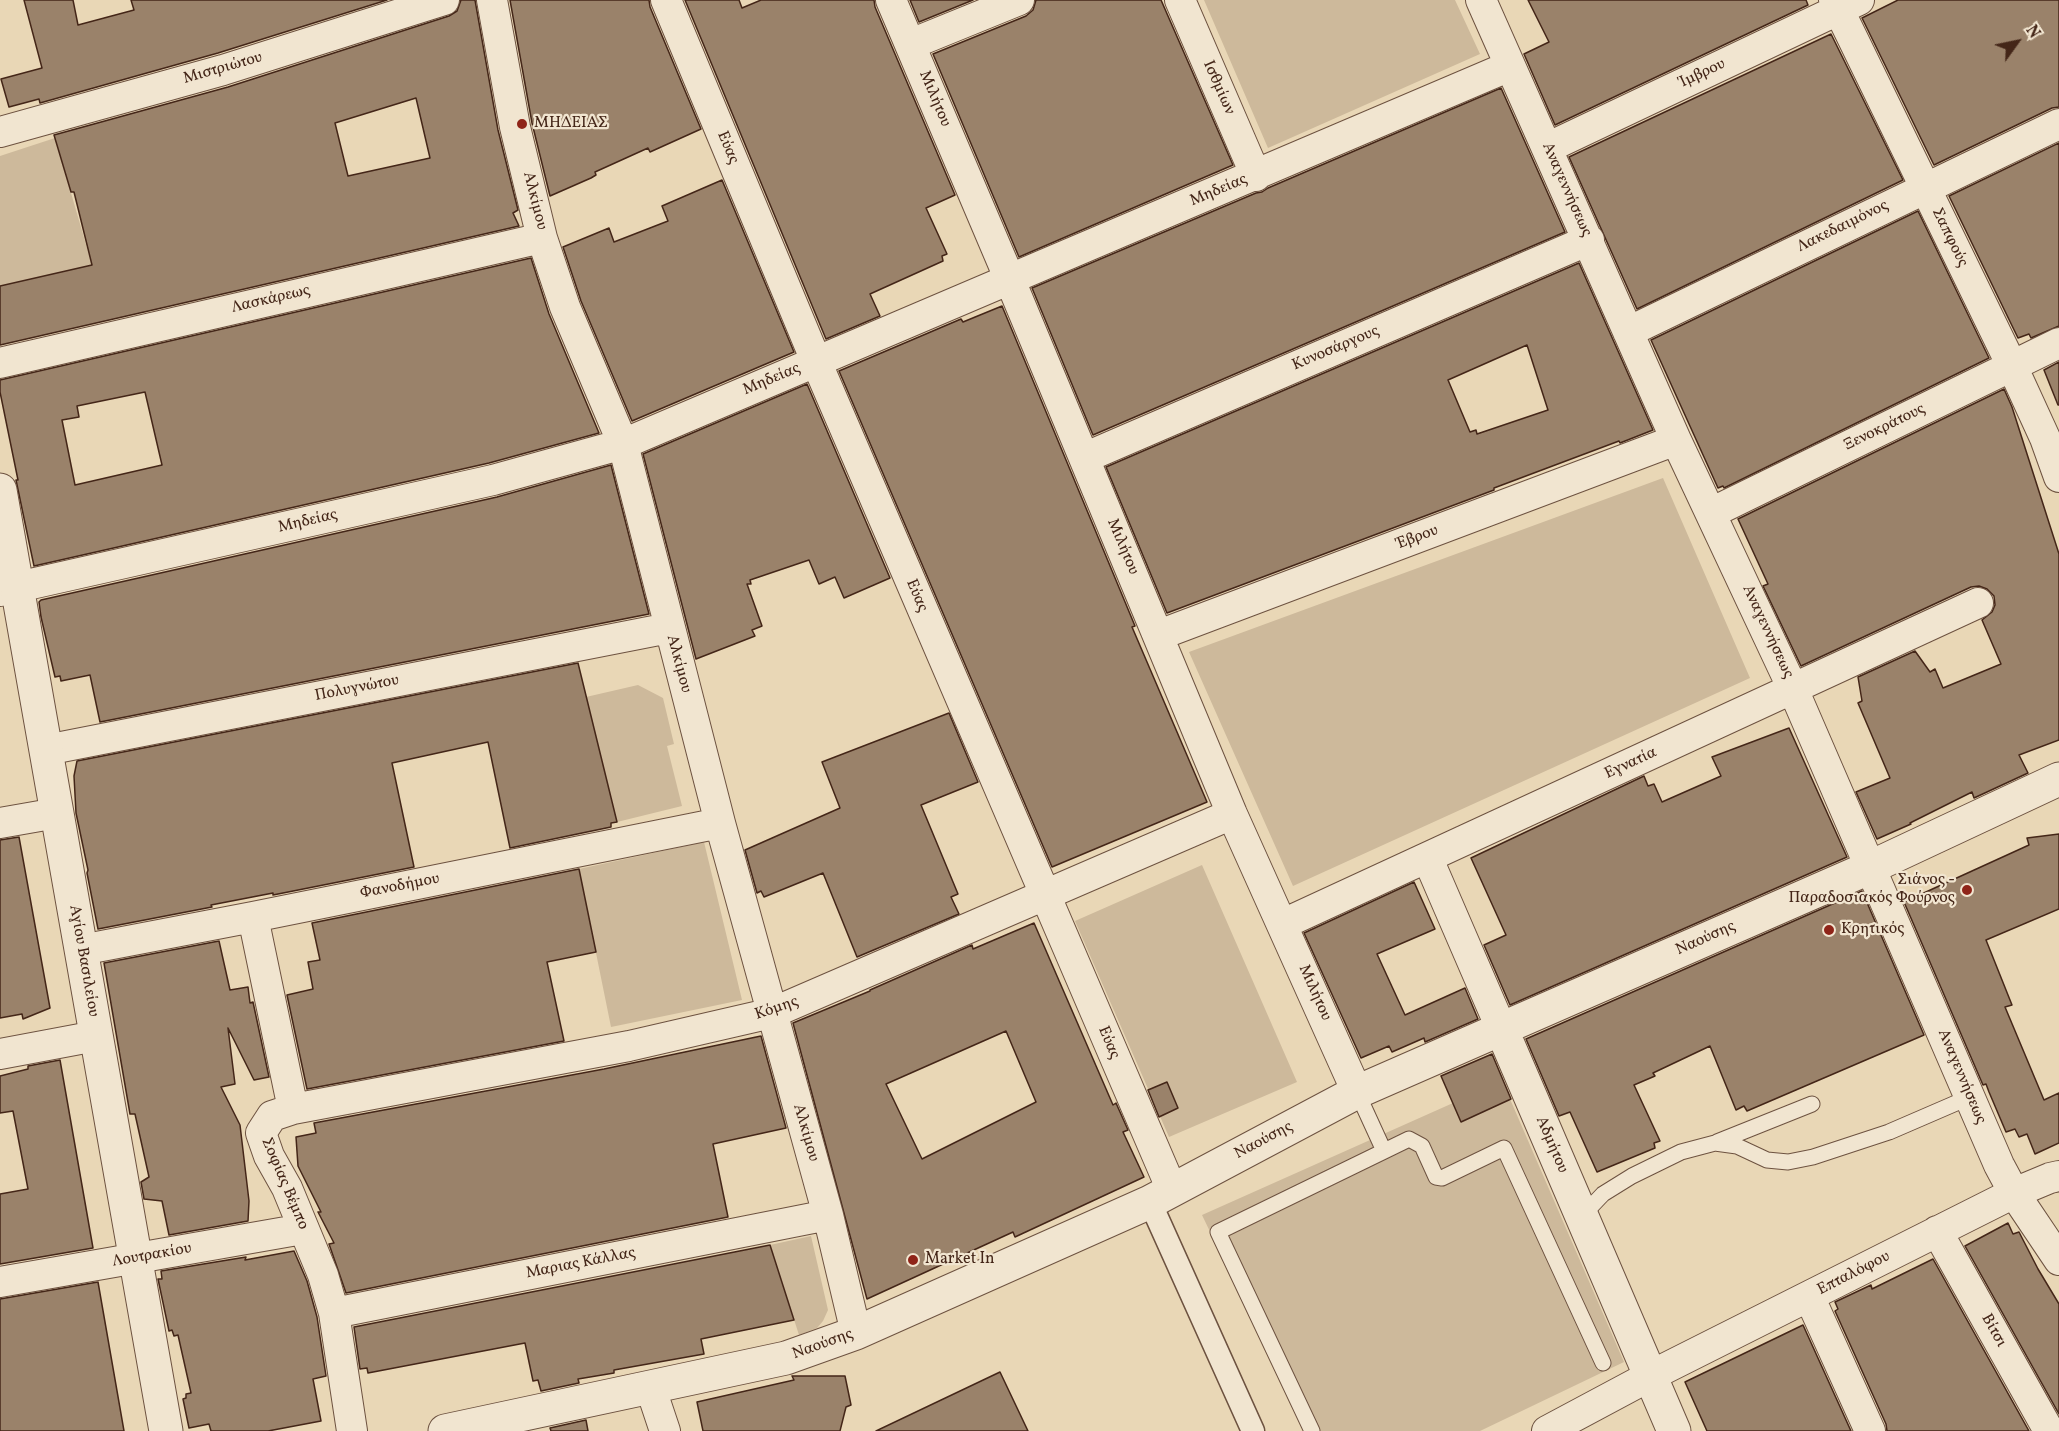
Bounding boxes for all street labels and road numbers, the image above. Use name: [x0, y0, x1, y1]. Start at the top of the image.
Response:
street label: Μιστριώτου: [181, 49, 265, 89]
street label: Ίμβρου: [1677, 55, 1729, 93]
street label: Ισθμίων: [1198, 58, 1238, 118]
street label: Μιλήτου: [914, 68, 954, 130]
street label: Εύας: [712, 129, 742, 167]
street label: Αναγεννήσεως: [1537, 140, 1595, 240]
street label: Αλκίμου: [518, 170, 550, 232]
street label: Μηδείας: [1187, 170, 1251, 212]
street label: Λακεδαιμόνος: [1794, 197, 1892, 257]
street label: Σαπφούς: [1926, 205, 1972, 271]
street label: Λασκάρεως: [230, 282, 312, 318]
street label: Κυνοσάργους: [1290, 322, 1382, 376]
street label: Μηδείας: [740, 359, 804, 401]
street label: Ξενοκράτους: [1841, 400, 1929, 456]
street label: Μηδείας: [276, 506, 340, 538]
street label: Μιλήτου: [1102, 516, 1142, 578]
street label: Έβρου: [1395, 521, 1441, 555]
street label: Εύας: [901, 577, 931, 615]
street label: Αναγεννήσεως: [1737, 582, 1797, 682]
street label: Αλκίμου: [661, 633, 695, 695]
street label: Πολυγνώτου: [313, 671, 401, 707]
street label: Εγνατία: [1602, 744, 1660, 784]
street label: Φανοδήμου: [359, 870, 441, 904]
street label: Αγίου Βασιλείου: [64, 904, 102, 1018]
street label: Ναούσης: [1673, 917, 1739, 961]
street label: Μιλήτου: [1293, 962, 1335, 1024]
street label: Κόμης: [753, 993, 801, 1025]
street label: Εύας: [1093, 1024, 1123, 1062]
street label: Αναγεννήσεως: [1932, 1027, 1990, 1127]
street label: Αλκίμου: [788, 1102, 822, 1164]
street label: Αδμήτου: [1530, 1114, 1572, 1176]
street label: Ναούσης: [1232, 1118, 1296, 1164]
street label: Σοφίας Βέμπο: [256, 1135, 312, 1233]
street label: Λουτρακίου: [111, 1240, 193, 1272]
street label: Μαριας Κάλλας: [525, 1244, 637, 1284]
street label: Επταλόφου: [1814, 1248, 1894, 1300]
street label: Βίτσι: [1976, 1311, 2010, 1351]
street label: Ναούσης: [790, 1325, 856, 1365]

